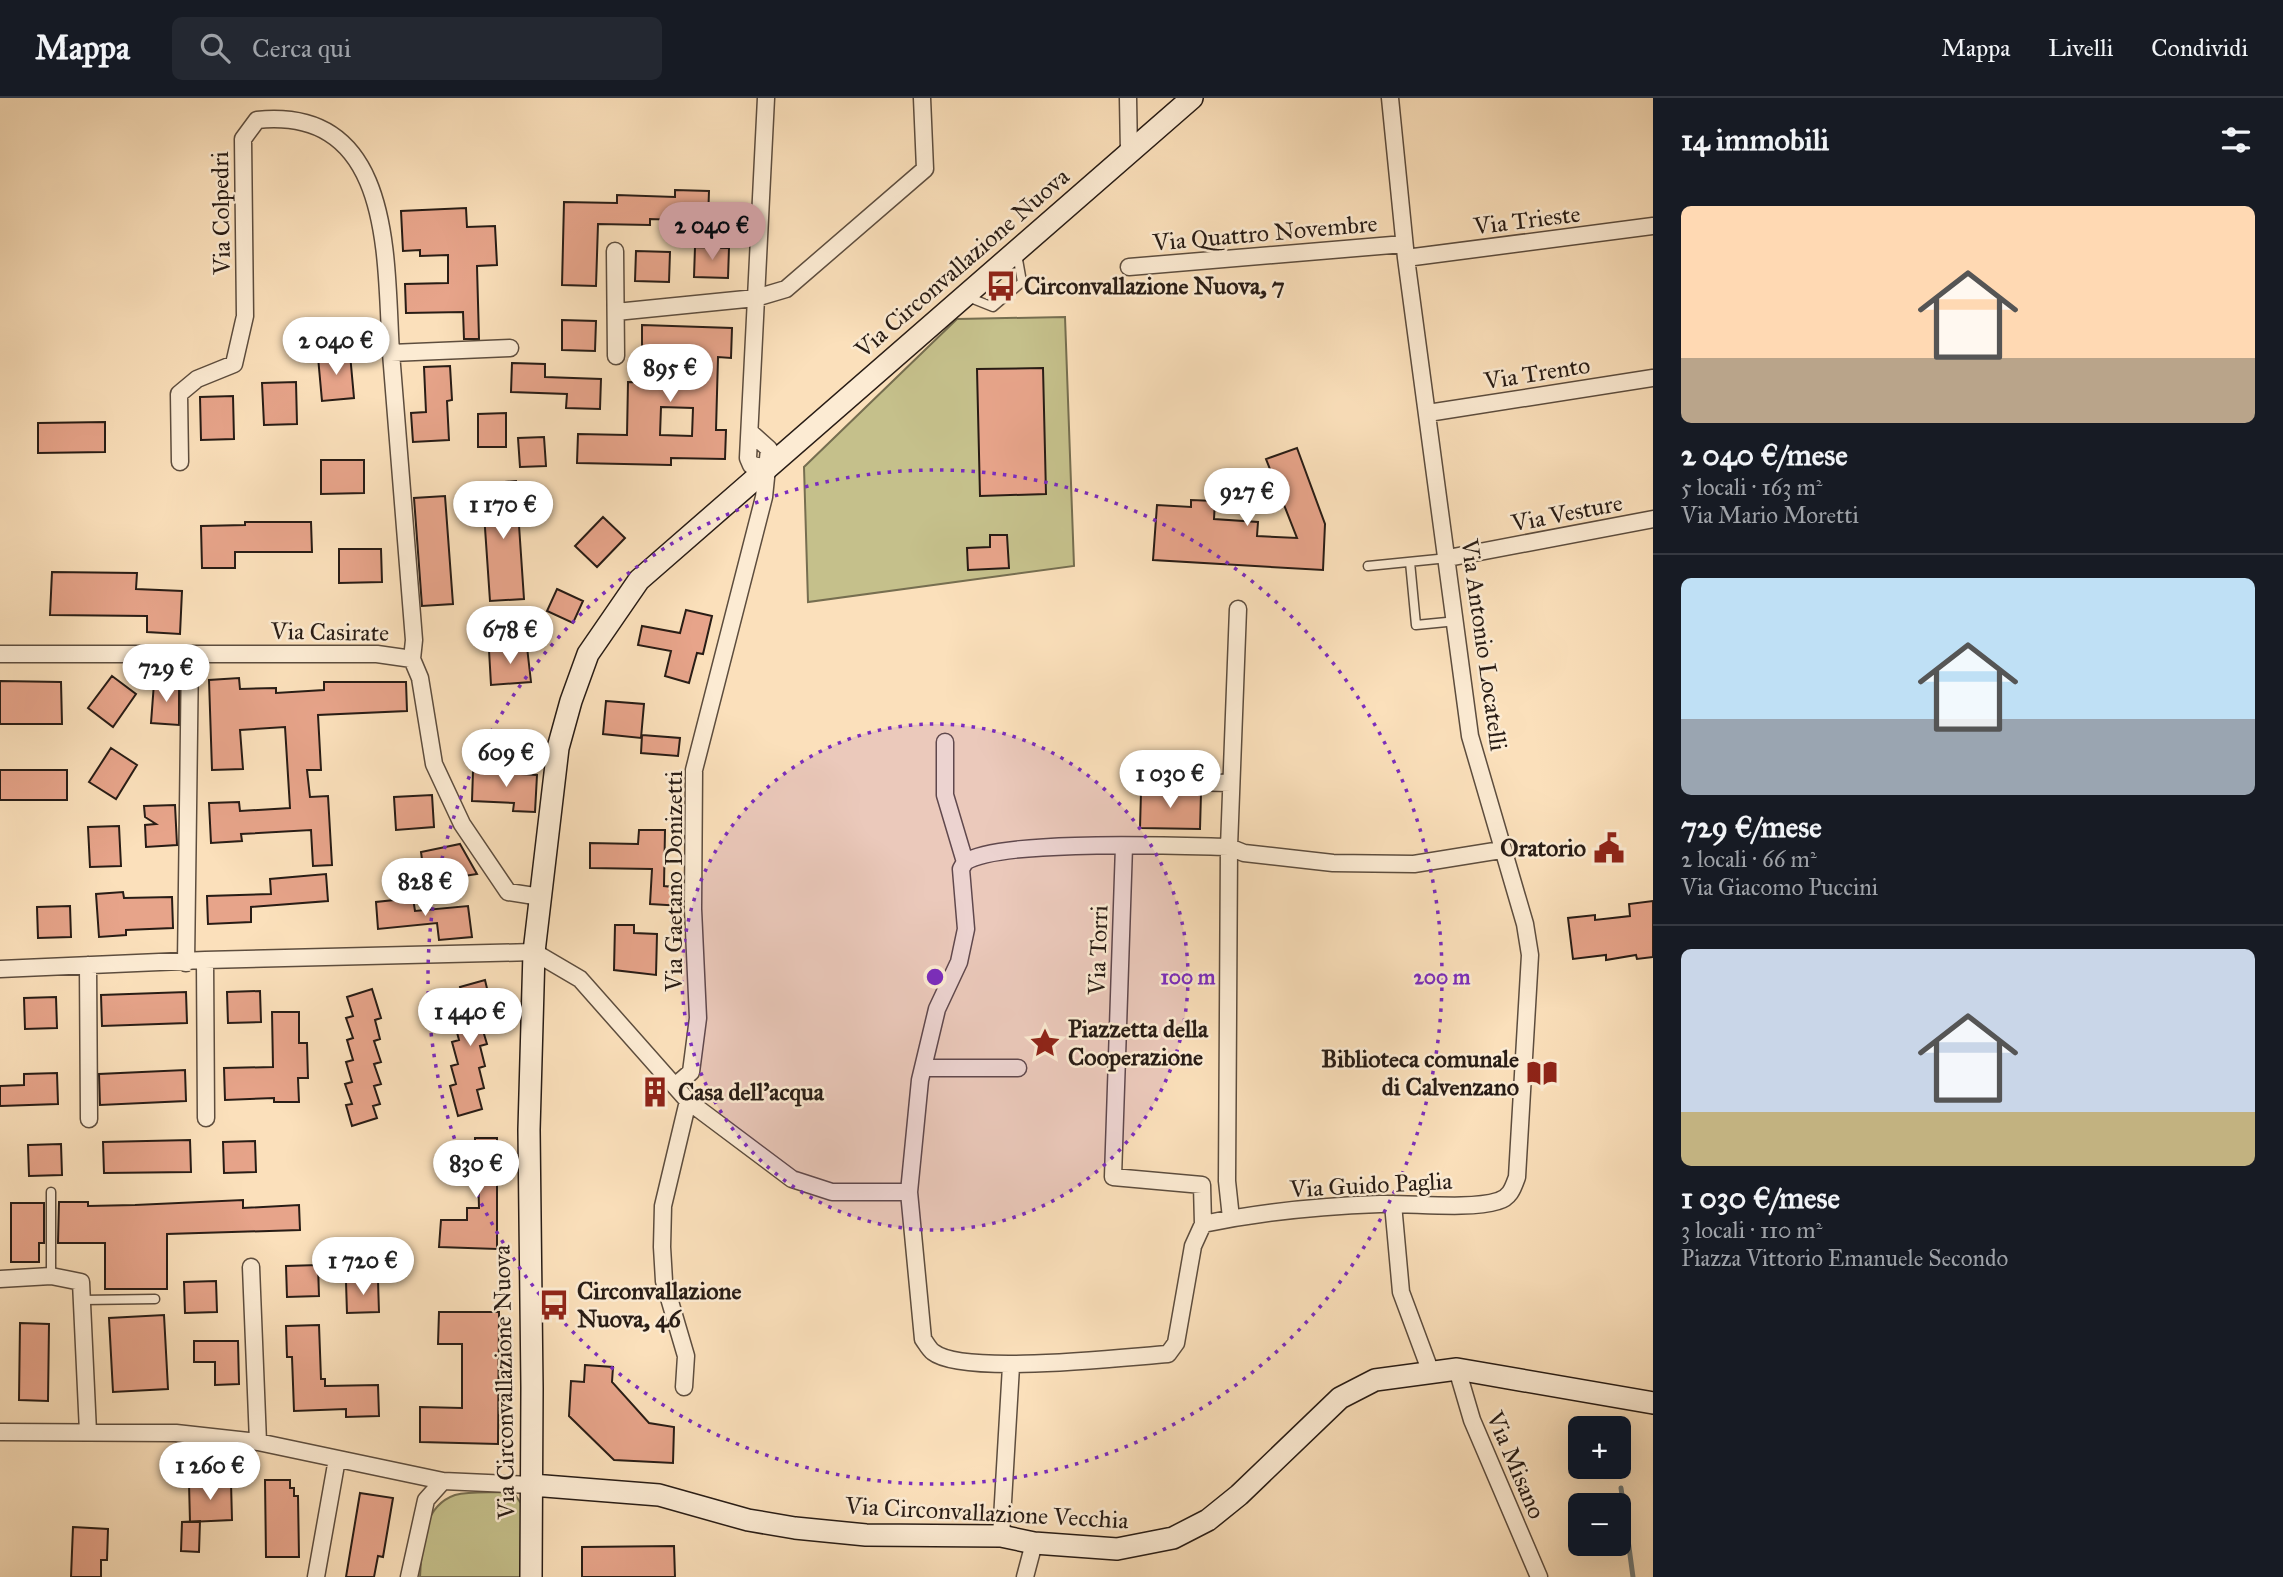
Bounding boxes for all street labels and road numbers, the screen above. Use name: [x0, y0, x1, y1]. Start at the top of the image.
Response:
street label: Via Colpedri: [205, 151, 237, 276]
street label: Via Circonvallazione Nuova: [848, 161, 1076, 365]
street label: Via Trieste: [1471, 199, 1582, 242]
street label: Via Quattro Novembre: [1150, 208, 1379, 258]
street label: Via Trento: [1481, 350, 1592, 396]
street label: Via Vesture: [1508, 488, 1625, 539]
street label: Via Antonio Locatelli: [1454, 536, 1514, 753]
street label: Via Casirate: [270, 616, 389, 648]
street label: Via Gaetano Donizetti: [659, 770, 689, 992]
street label: Via Torri: [1081, 904, 1115, 996]
street label: Via Guido Paglia: [1288, 1166, 1454, 1204]
street label: Via Circonvallazione Nuova: [487, 1244, 521, 1521]
street label: Via Misano: [1480, 1406, 1552, 1523]
street label: Via Circonvallazione Vecchia: [844, 1491, 1130, 1535]

